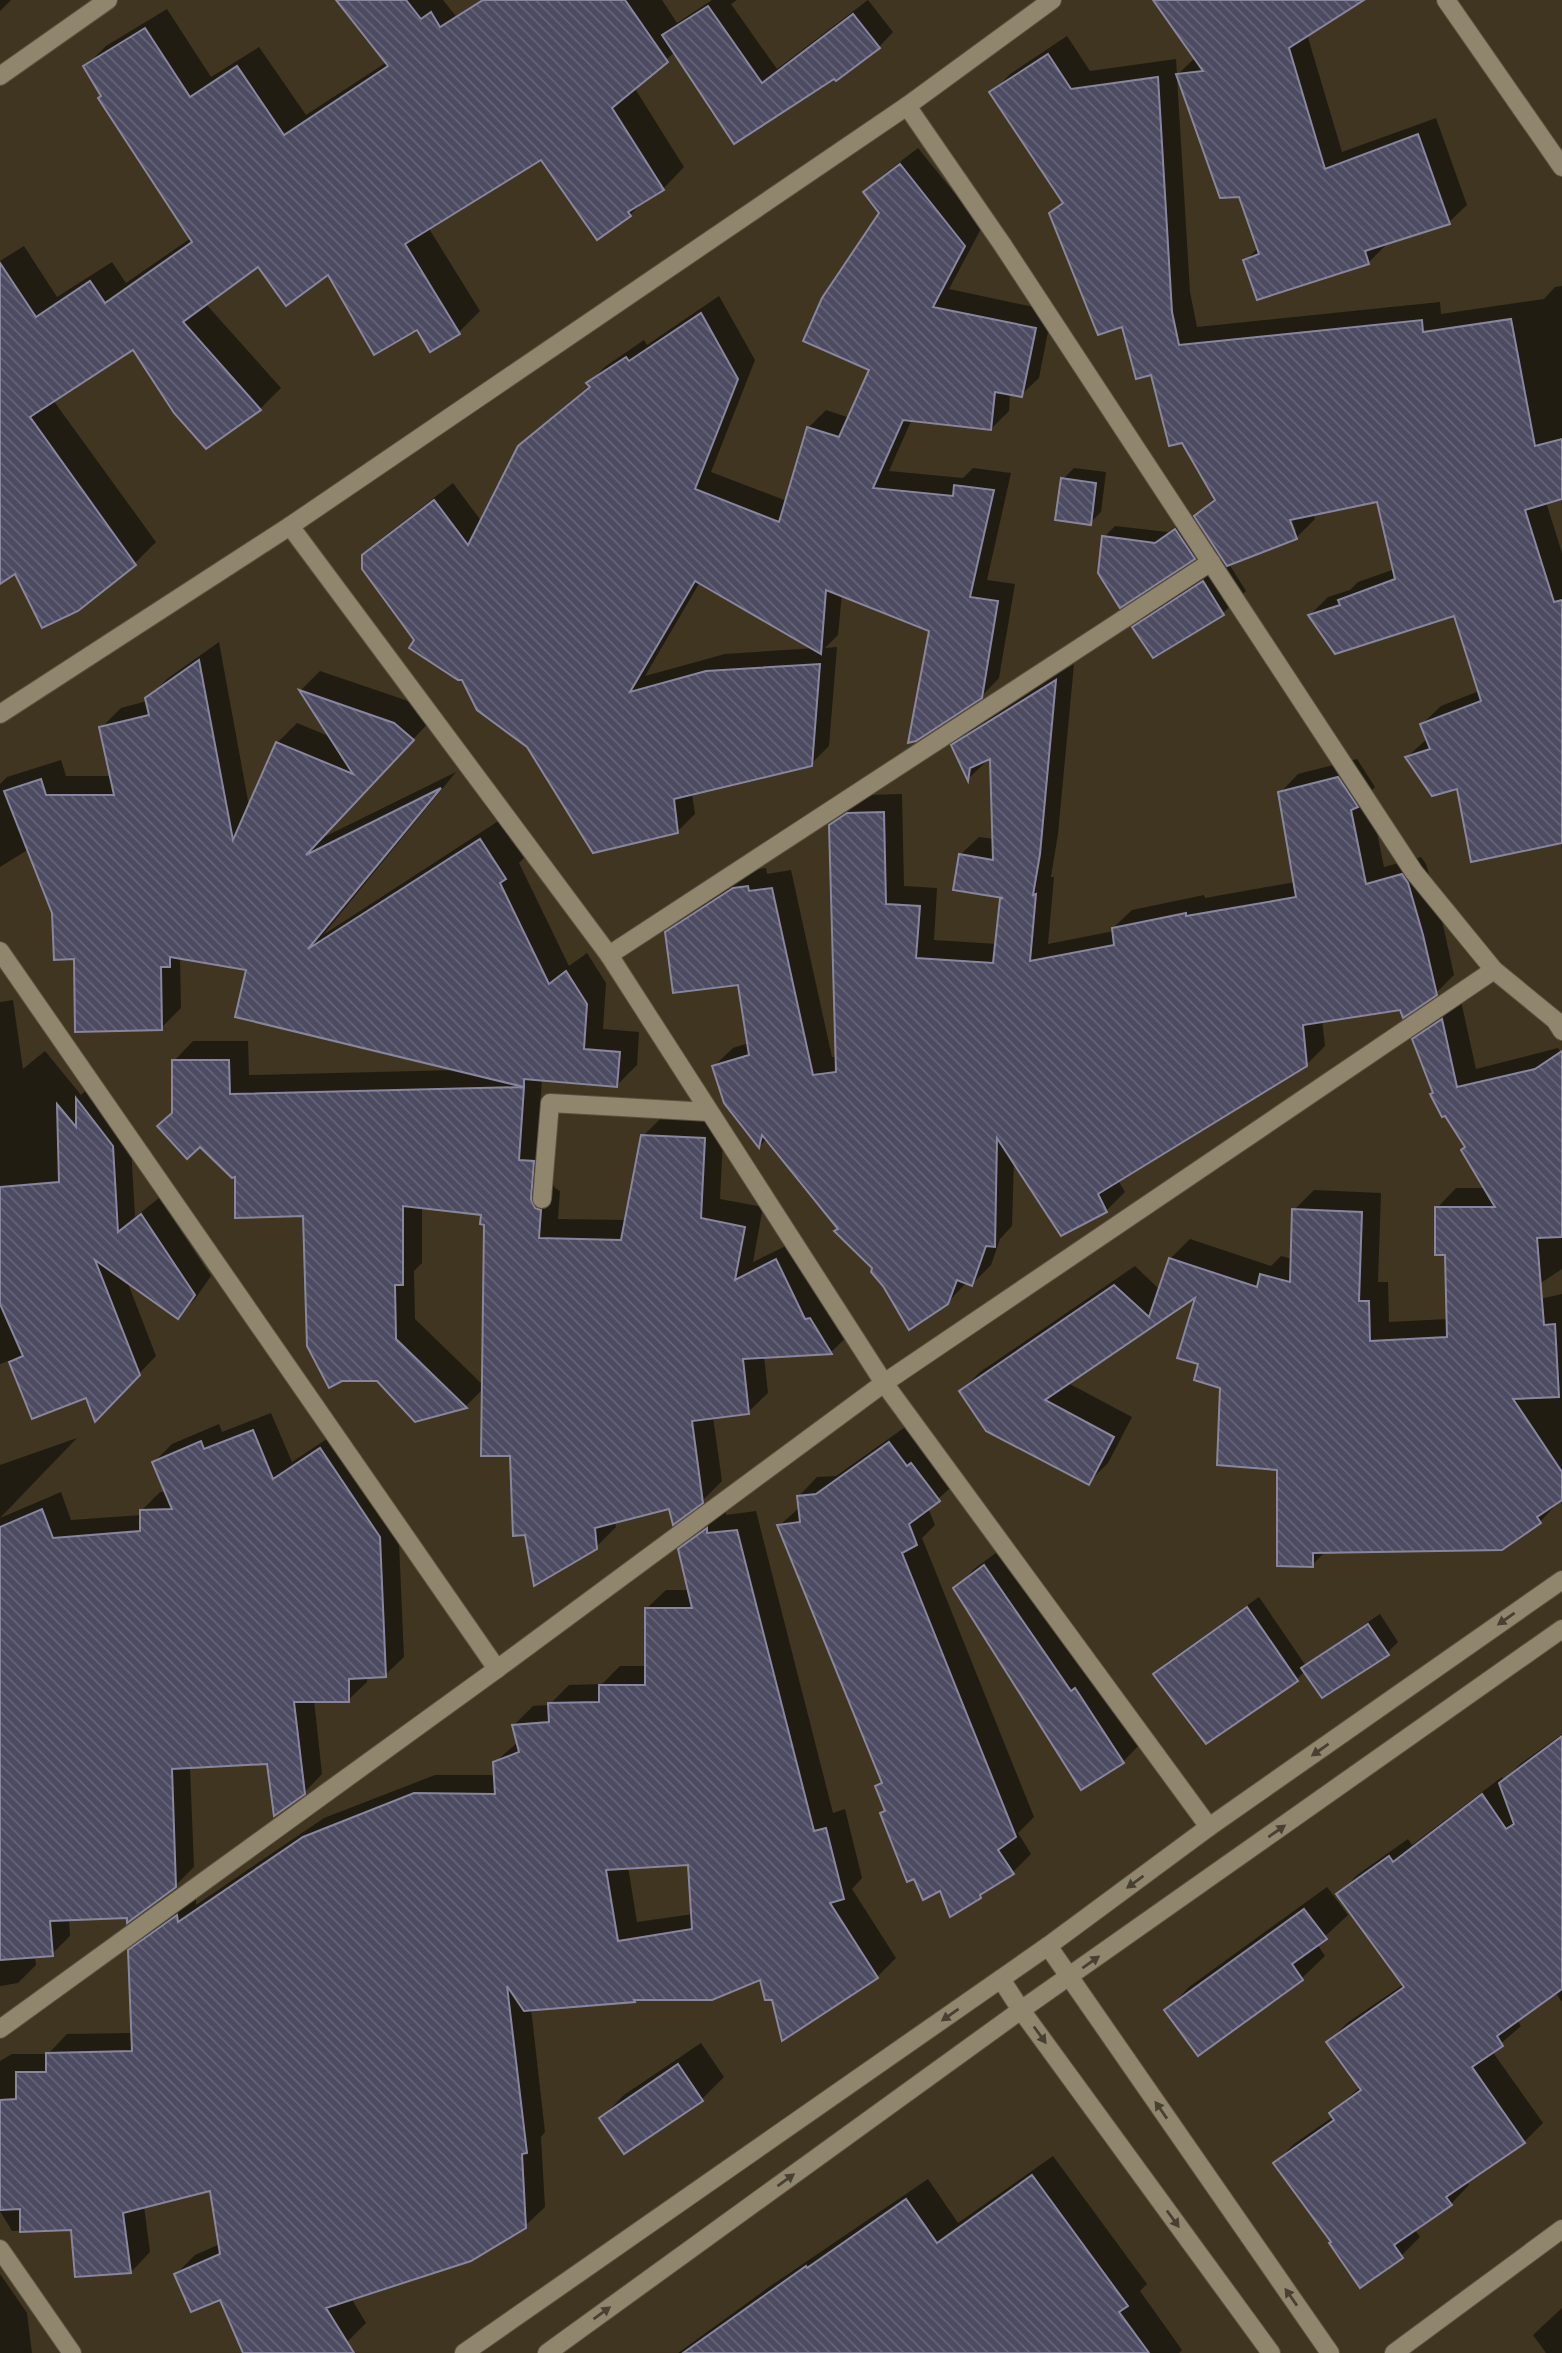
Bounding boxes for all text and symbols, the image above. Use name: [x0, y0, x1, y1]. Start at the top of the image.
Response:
one-way arrow: [1497, 1612, 1515, 1626]
one-way arrow: [1311, 1743, 1329, 1757]
one-way arrow: [1268, 1824, 1286, 1838]
one-way arrow: [1126, 1875, 1144, 1889]
one-way arrow: [1082, 1955, 1100, 1969]
one-way arrow: [940, 2008, 960, 2021]
one-way arrow: [1032, 2026, 1046, 2044]
one-way arrow: [1154, 2101, 1168, 2119]
one-way arrow: [777, 2173, 795, 2187]
one-way arrow: [1166, 2210, 1180, 2228]
one-way arrow: [1284, 2288, 1298, 2306]
one-way arrow: [593, 2306, 611, 2320]

